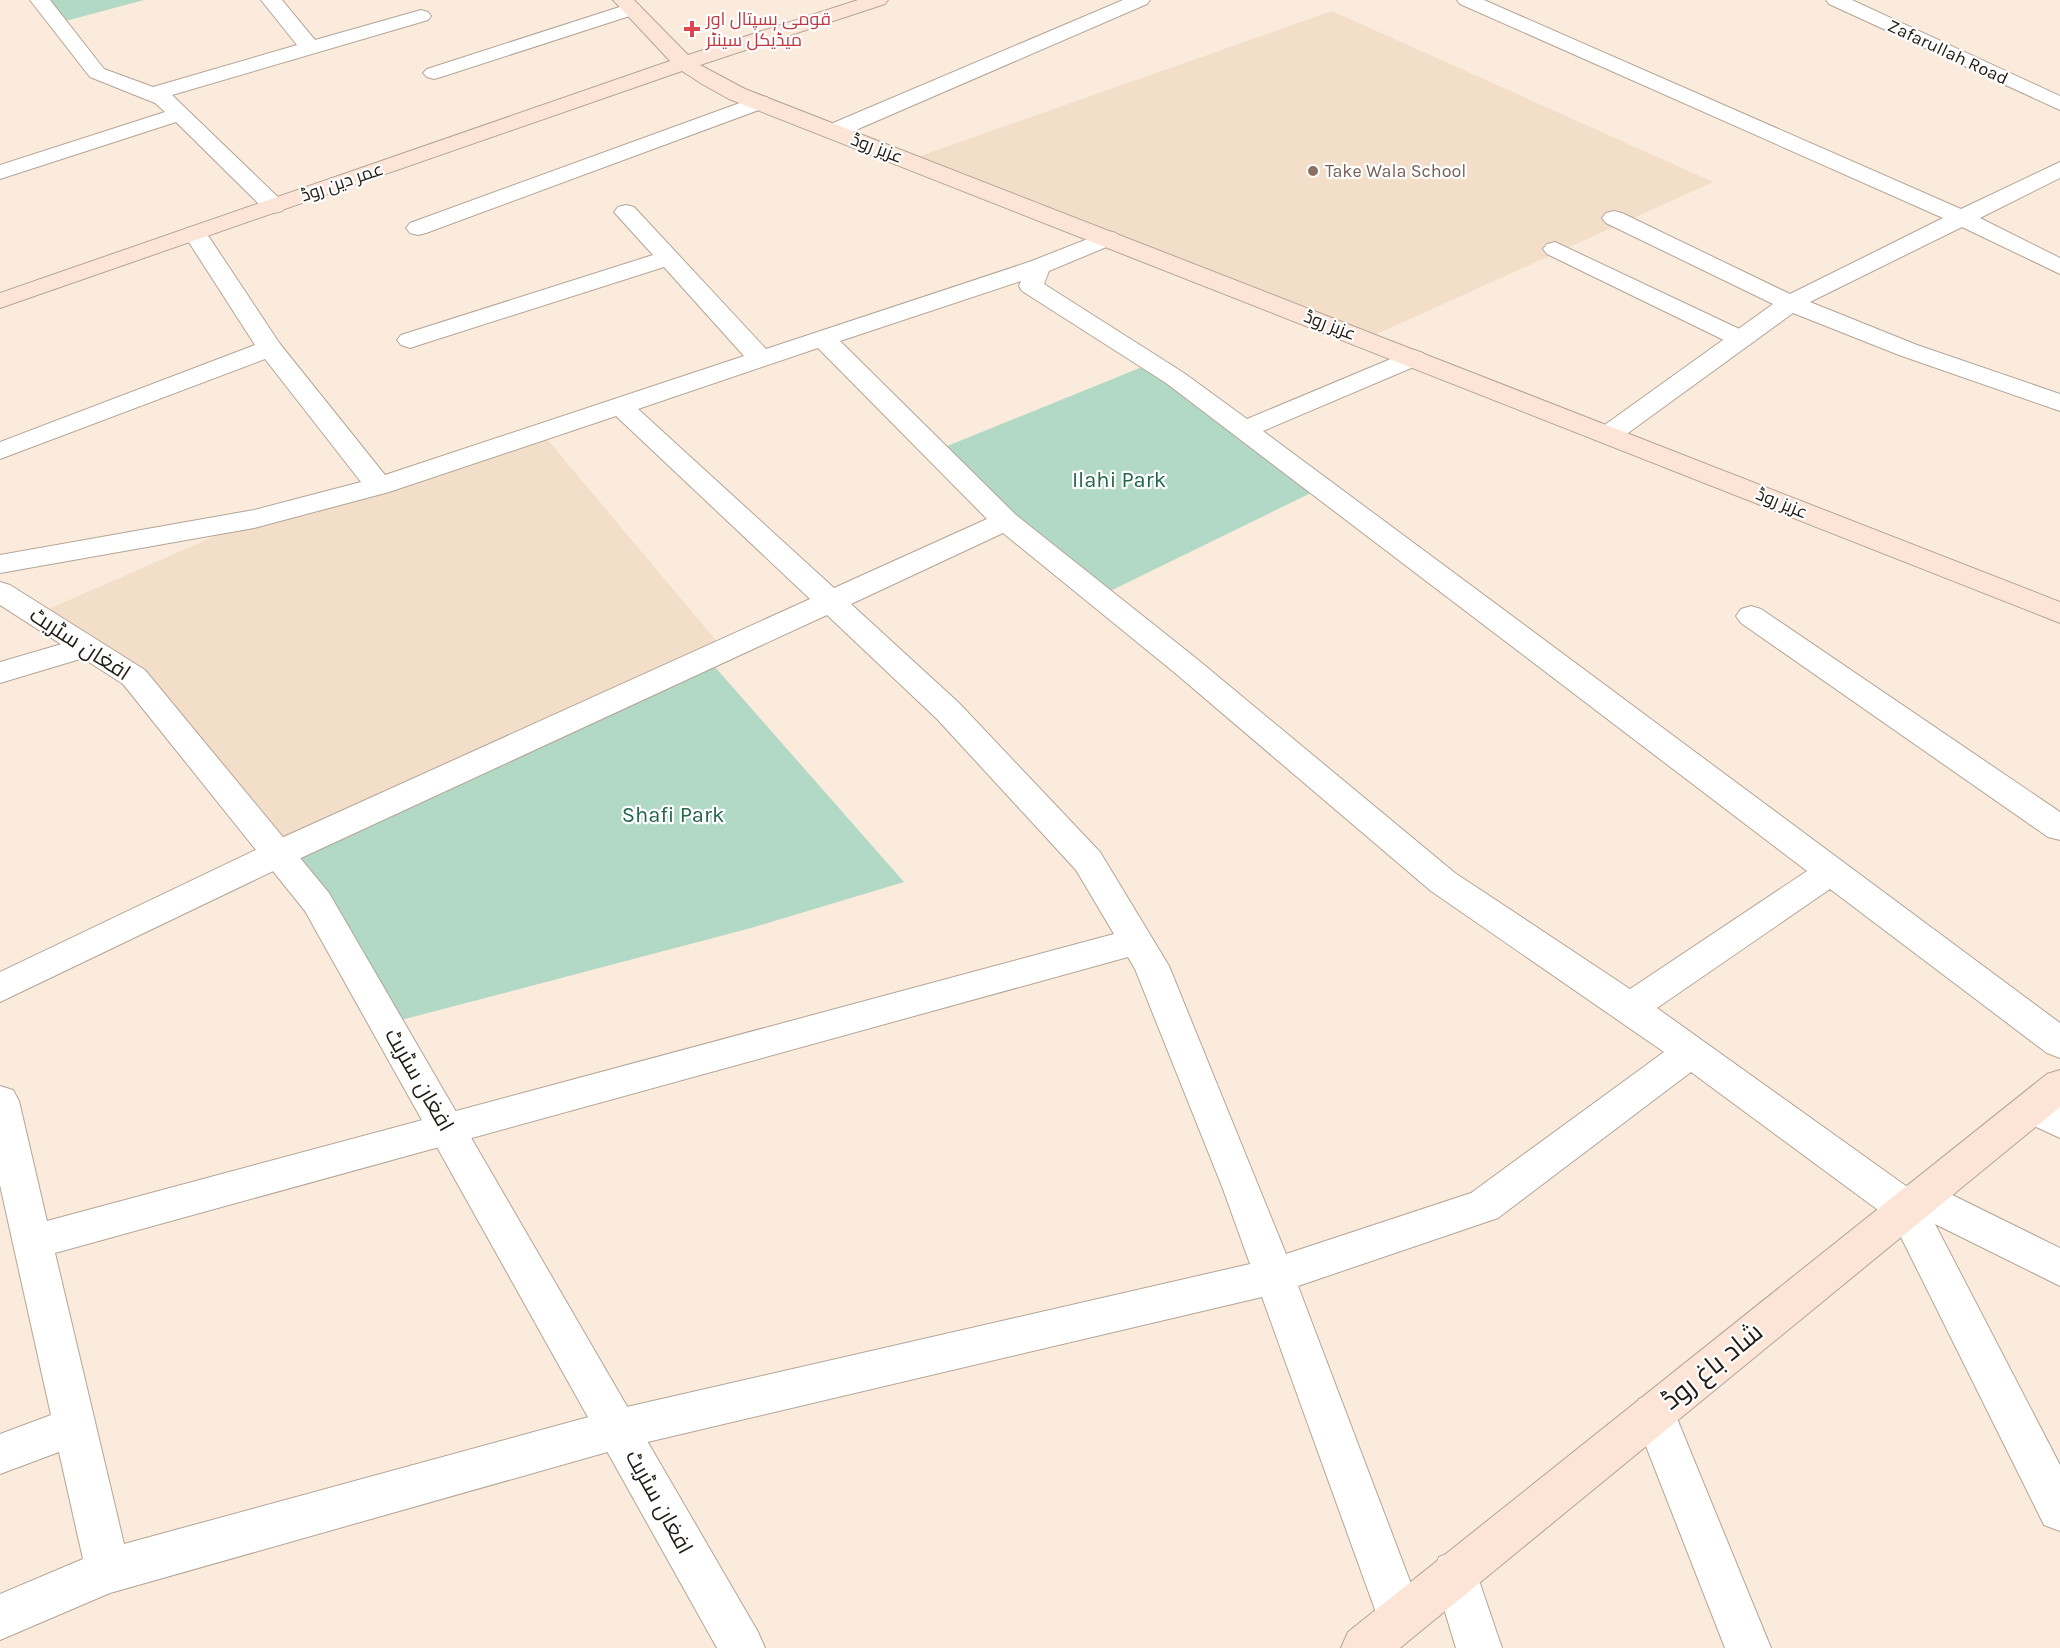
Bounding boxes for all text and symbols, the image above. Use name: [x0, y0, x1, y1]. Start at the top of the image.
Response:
place label: قومی ہسپتال اور میڈیکل سینٹر: [705, 8, 831, 51]
street label: Zafarullah Road: [1884, 14, 2012, 90]
marker: قومی ہسپتال اور میڈیکل سینٹر: [683, 20, 701, 38]
street label: عزیز روڈ: [848, 128, 906, 168]
street label: عمر دین روڈ: [298, 158, 386, 206]
place label: Take Wala School: [1325, 160, 1466, 182]
marker: Take Wala School: [1306, 164, 1320, 178]
street label: عزیز روڈ: [1301, 305, 1359, 345]
park label: Ilahi Park: [1072, 467, 1166, 493]
street label: عزیز روڈ: [1753, 483, 1811, 523]
street label: افغان سٹریٹ: [25, 602, 135, 686]
park label: Shafi Park: [622, 802, 724, 828]
street label: افغان سٹریٹ: [379, 1024, 459, 1136]
street label: شاد باغ روڈ: [1655, 1315, 1770, 1418]
street label: افغان سٹریٹ: [620, 1446, 698, 1558]

